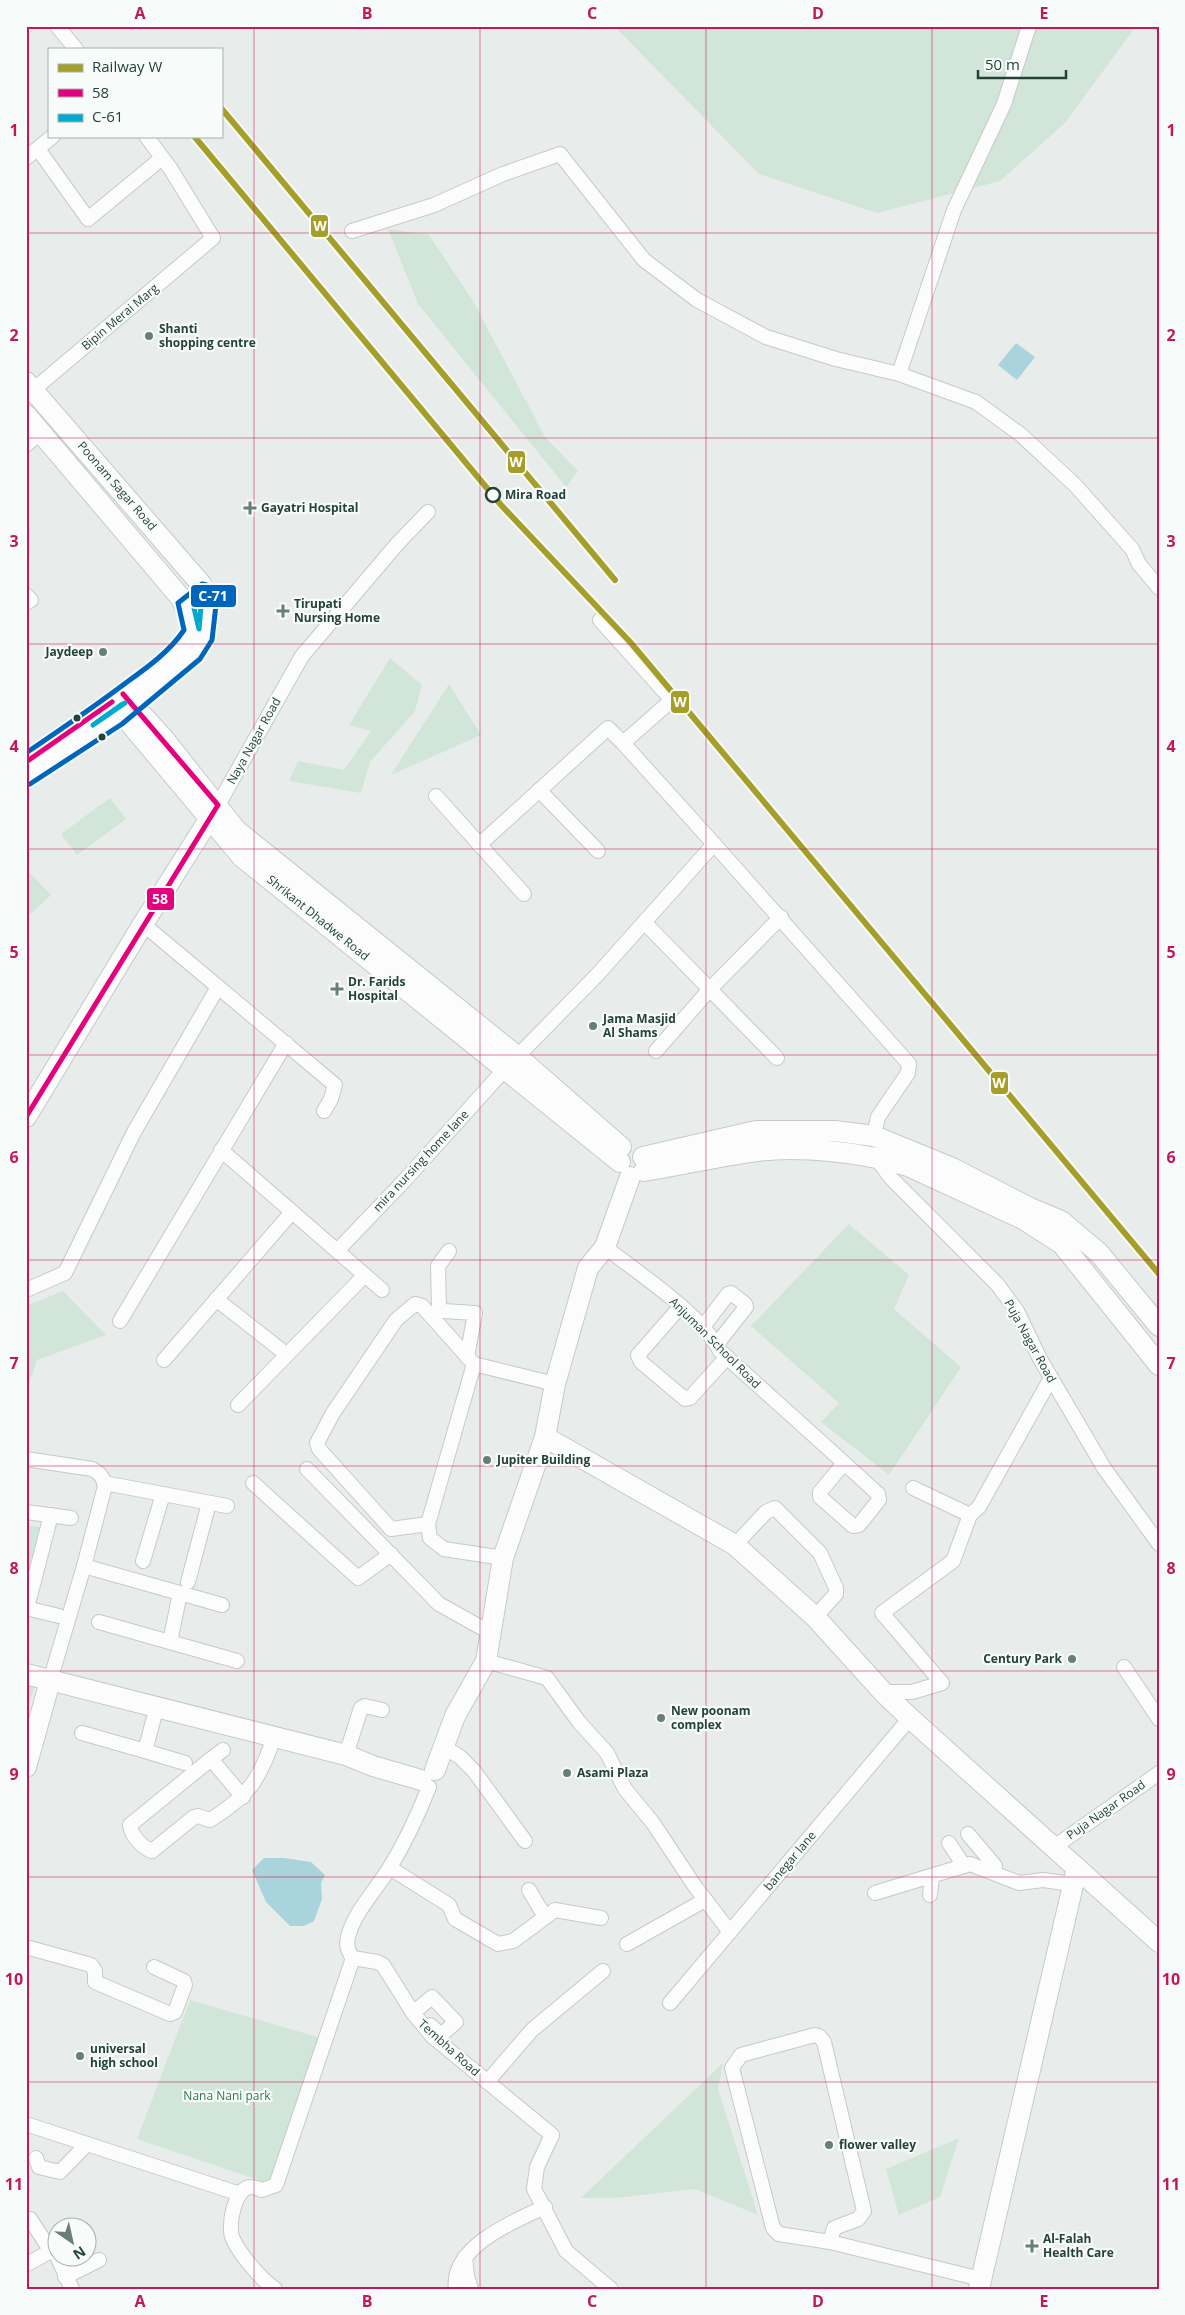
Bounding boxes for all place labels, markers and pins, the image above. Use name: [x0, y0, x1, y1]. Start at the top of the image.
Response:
place label: Shanti shopping centre: [159, 320, 256, 351]
marker: Shanti shopping centre: [143, 330, 155, 342]
place label: Mira Road: [505, 486, 566, 503]
marker: Mira Road: [485, 487, 501, 503]
place label: Gayatri Hospital: [261, 499, 358, 516]
marker: Gayatri Hospital: [243, 501, 257, 515]
place label: Tirupati Nursing Home: [294, 595, 380, 626]
marker: Tirupati Nursing Home: [276, 604, 290, 618]
place label: Jaydeep: [45, 643, 93, 660]
marker: Jaydeep: [97, 646, 109, 658]
unlabelled marker: [72, 713, 82, 723]
unlabelled marker: [97, 732, 107, 742]
place label: Dr. Farids Hospital: [348, 973, 405, 1004]
marker: Dr. Farids Hospital: [330, 982, 344, 996]
place label: Jama Masjid Al Shams: [602, 1010, 676, 1041]
marker: Jama Masjid Al Shams: [587, 1020, 599, 1032]
place label: Jupiter Building: [496, 1451, 590, 1468]
marker: Jupiter Building: [481, 1454, 493, 1466]
place label: Century Park: [983, 1650, 1063, 1667]
marker: Century Park: [1066, 1653, 1078, 1665]
place label: New poonam complex: [671, 1702, 751, 1733]
marker: New poonam complex: [655, 1712, 667, 1724]
place label: Asami Plaza: [577, 1764, 649, 1781]
marker: Asami Plaza: [561, 1767, 573, 1779]
place label: universal high school: [90, 2040, 158, 2071]
marker: universal high school: [74, 2050, 86, 2062]
place label: flower valley: [839, 2136, 916, 2153]
marker: flower valley: [823, 2139, 835, 2151]
place label: Al-Falah Health Care: [1043, 2230, 1114, 2261]
marker: Al-Falah Health Care: [1025, 2239, 1039, 2253]

